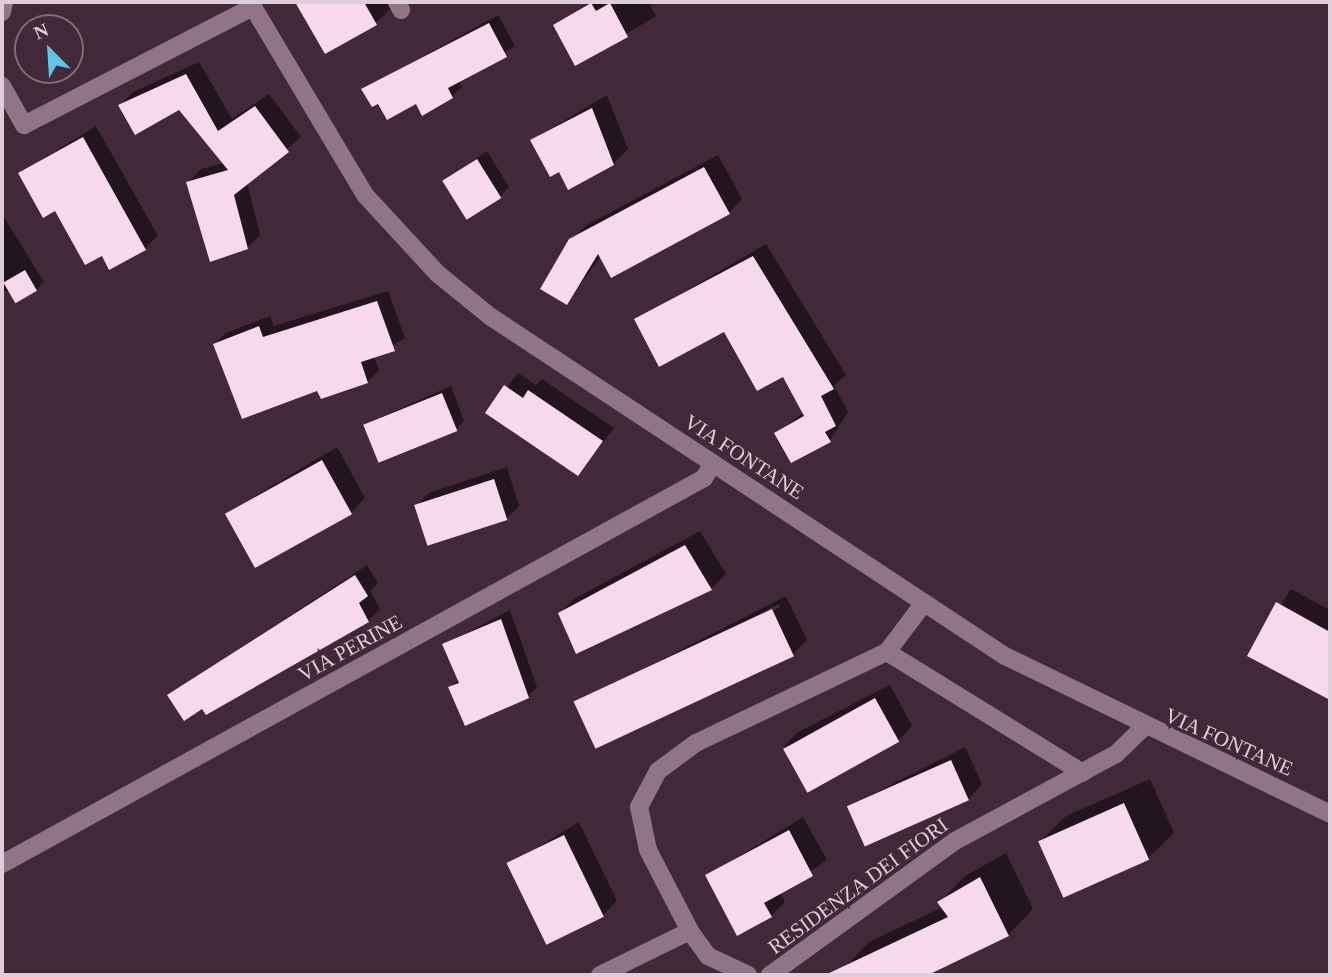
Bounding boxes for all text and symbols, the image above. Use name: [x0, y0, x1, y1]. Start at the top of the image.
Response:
north arrow: [14, 14, 84, 84]
text: N: [31, 19, 52, 44]
street label: VIA FONTANE: [679, 409, 809, 505]
street label: VIA PERINE: [293, 609, 407, 687]
street label: VIA FONTANE: [1160, 702, 1298, 782]
street label: RESIDENZA DEI FIORI: [763, 812, 953, 960]

